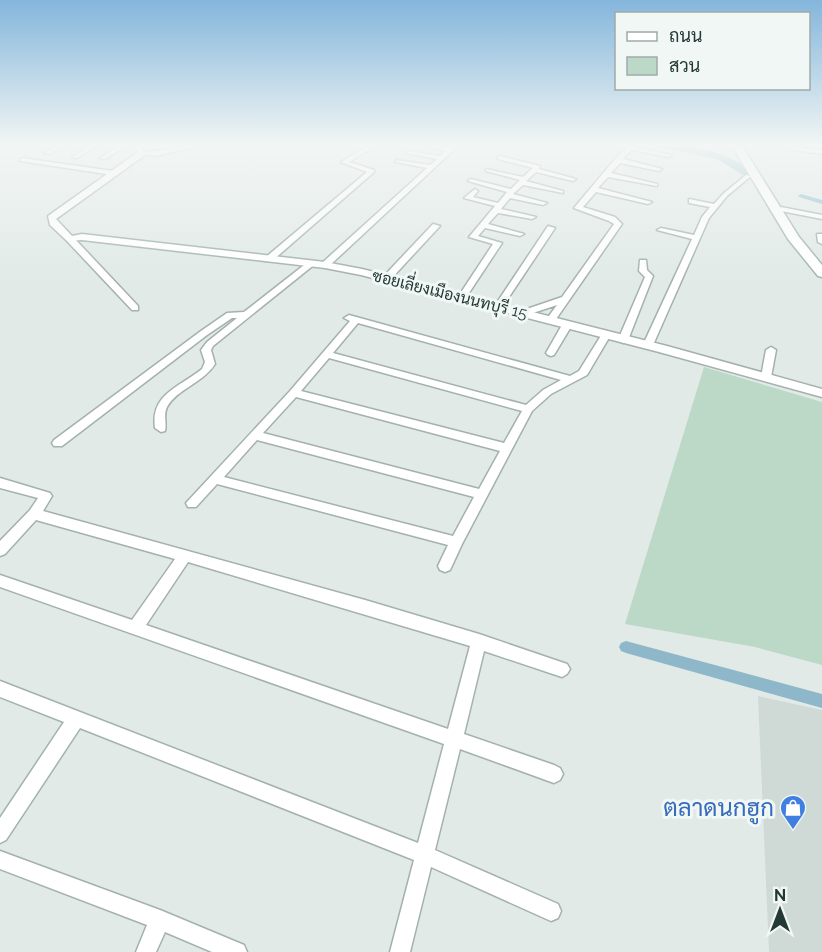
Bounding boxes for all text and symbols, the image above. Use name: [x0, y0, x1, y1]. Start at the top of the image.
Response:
legend: [615, 12, 810, 90]
text: ถนน: [669, 25, 702, 46]
text: สวน: [669, 55, 700, 76]
street label: ซอยเลี่ยงเมืองนนทบุรี 15: [370, 261, 531, 325]
place label: ตลาดนกฮูก: [663, 793, 774, 825]
shop icon: ตลาดนกฮูก: [778, 793, 808, 831]
north arrow: [750, 880, 810, 940]
text: N: [774, 886, 786, 905]

